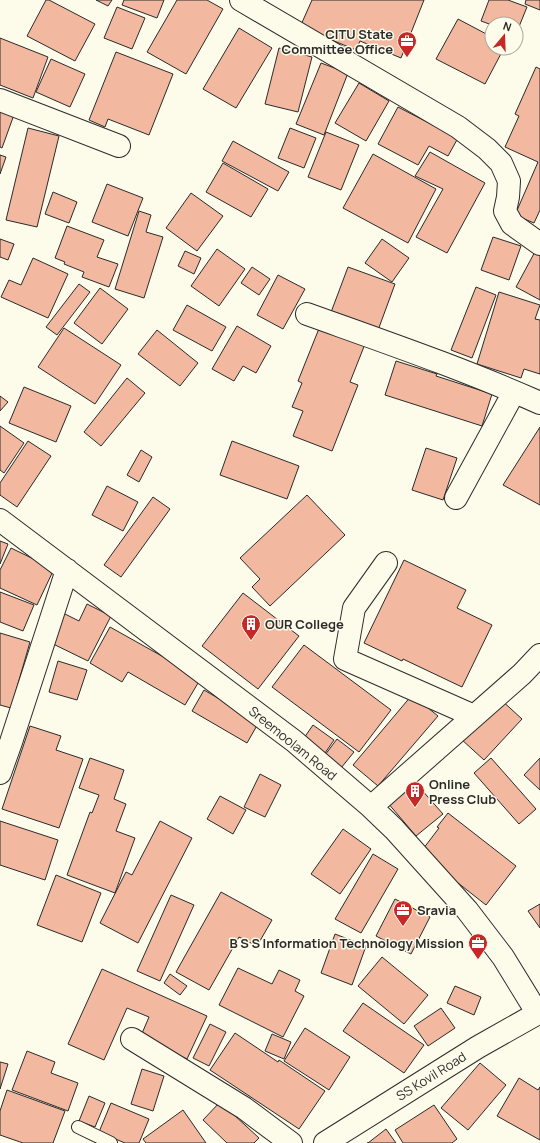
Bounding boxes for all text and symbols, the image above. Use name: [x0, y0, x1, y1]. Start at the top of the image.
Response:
north arrow: [484, 16, 524, 56]
text: N: [501, 18, 514, 34]
place label: CITU State Committee Office: [282, 25, 393, 58]
office icon: CITU State Committee Office: [396, 30, 418, 58]
building icon: OUR College: [240, 613, 262, 641]
place label: OUR College: [265, 615, 344, 633]
street label: Sreemoolam Road: [245, 702, 341, 784]
place label: Online Press Club: [429, 775, 496, 808]
building icon: Online Press Club: [404, 780, 426, 808]
office icon: Sravia: [392, 899, 414, 927]
place label: Sravia: [417, 901, 456, 919]
office icon: B S S Information Technology Mission: [467, 932, 489, 960]
place label: B S S Information Technology Mission: [229, 934, 464, 952]
street label: SS Kovil Road: [393, 1047, 469, 1105]

